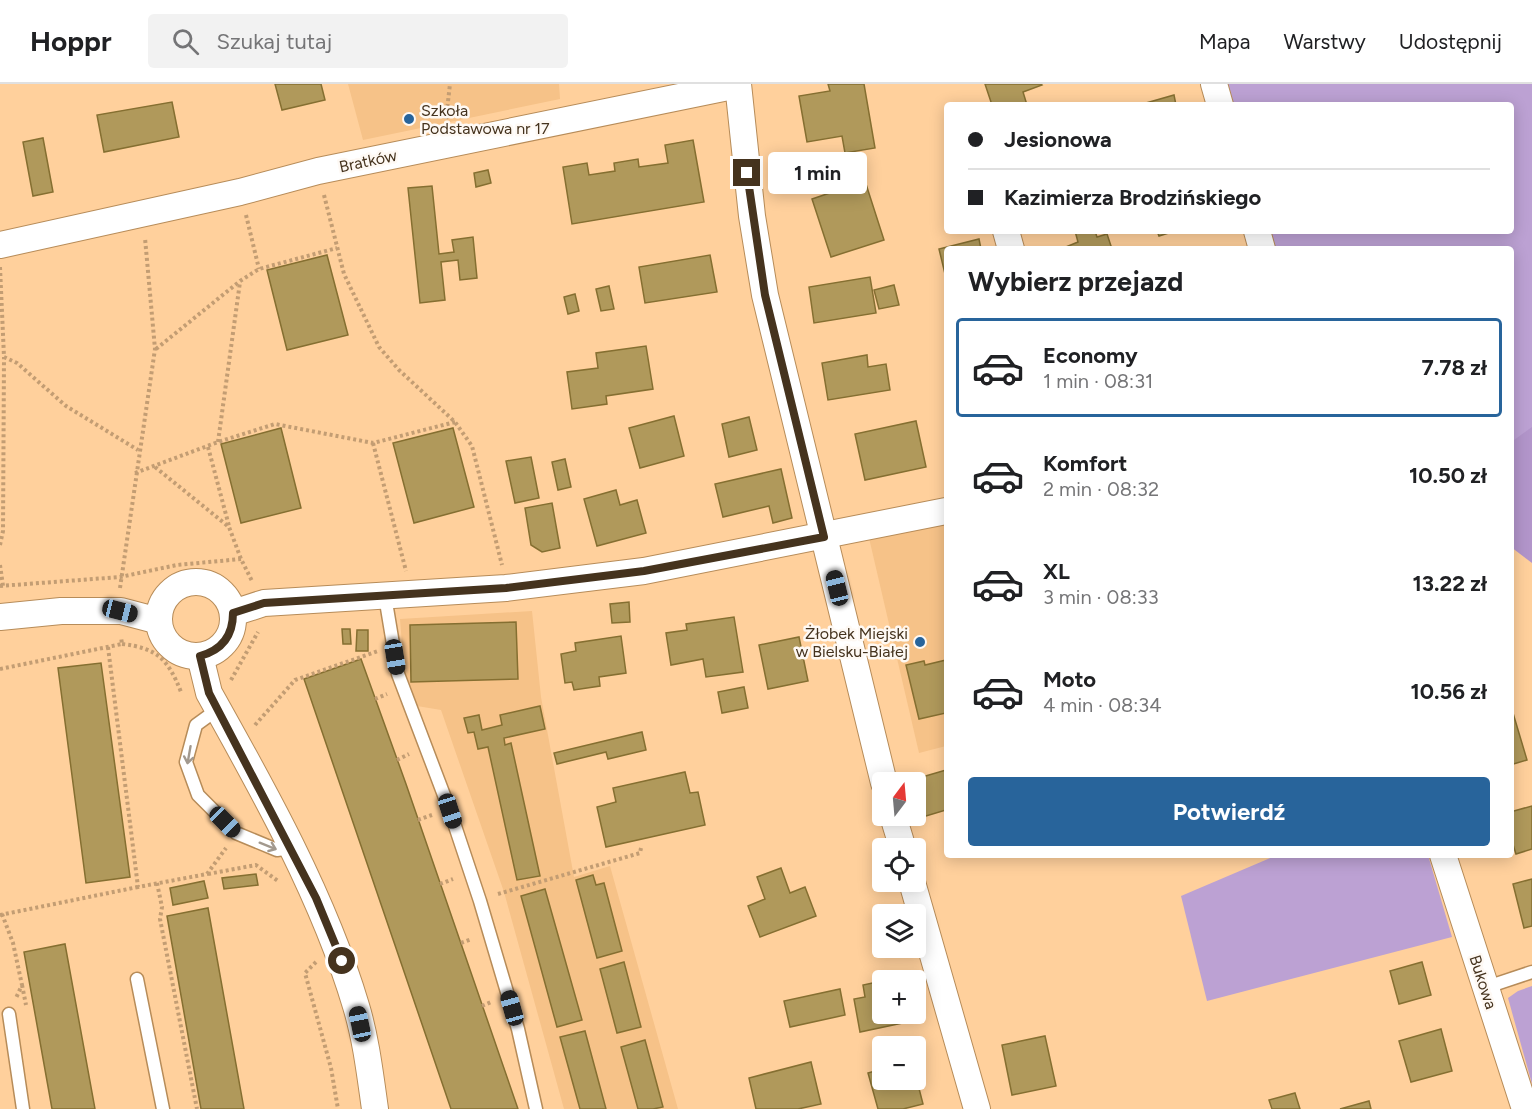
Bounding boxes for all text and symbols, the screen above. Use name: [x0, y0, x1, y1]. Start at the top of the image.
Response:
search box: [148, 14, 568, 68]
text: Hoppr: [30, 24, 112, 58]
icon: search: [169, 25, 202, 58]
text: Szukaj tutaj: [217, 28, 332, 55]
text: Mapa: [1199, 29, 1250, 54]
text: Warstwy: [1283, 29, 1366, 54]
text: Udostępnij: [1399, 29, 1502, 54]
place label: Szkoła Podstawowa nr 17: [421, 101, 550, 138]
marker: Szkoła Podstawowa nr 17: [402, 112, 416, 126]
text: Jesionowa: [1004, 126, 1112, 153]
street label: Bratków: [337, 146, 399, 176]
callout: 1 min: [768, 152, 867, 194]
route end: [733, 159, 760, 186]
text: 1 min: [794, 161, 841, 185]
text: Kazimierza Brodzińskiego: [1004, 184, 1261, 211]
text: Wybierz przejazd: [968, 265, 1183, 298]
icon: car: [971, 341, 1025, 395]
text: Economy: [1043, 342, 1138, 369]
text: 7.78 zł: [1422, 354, 1487, 381]
text: 1 min · 08:31: [1043, 369, 1153, 393]
icon: car: [971, 449, 1025, 503]
text: Komfort: [1043, 450, 1127, 477]
text: 10.50 zł: [1409, 462, 1487, 489]
text: 2 min · 08:32: [1043, 477, 1159, 501]
icon: car: [971, 557, 1025, 611]
text: XL: [1043, 558, 1070, 585]
car: [824, 568, 850, 608]
text: 13.22 zł: [1413, 570, 1487, 597]
text: 3 min · 08:33: [1043, 585, 1159, 609]
car: [100, 598, 140, 624]
place label: Żłobek Miejski w Bielsku-Białej: [796, 624, 908, 661]
marker: Żłobek Miejski w Bielsku-Białej: [913, 635, 927, 649]
car: [383, 638, 407, 676]
icon: car: [971, 665, 1025, 719]
text: Moto: [1043, 666, 1096, 693]
text: 10.56 zł: [1410, 678, 1487, 705]
text: 4 min · 08:34: [1043, 693, 1162, 717]
one-way arrow: [183, 745, 194, 764]
north arrow: [872, 772, 926, 826]
map controls: [872, 772, 926, 1090]
button: Potwierdź: [968, 777, 1490, 846]
car: [436, 791, 464, 831]
car: [206, 803, 244, 841]
button: locate: [872, 838, 926, 892]
one-way arrow: [258, 841, 276, 852]
button: layers: [872, 904, 926, 958]
route start: [328, 947, 355, 974]
street label: Bukowa: [1465, 952, 1501, 1012]
button: +: [872, 970, 926, 1024]
car: [498, 988, 526, 1028]
car: [347, 1005, 373, 1043]
button: −: [872, 1036, 926, 1090]

